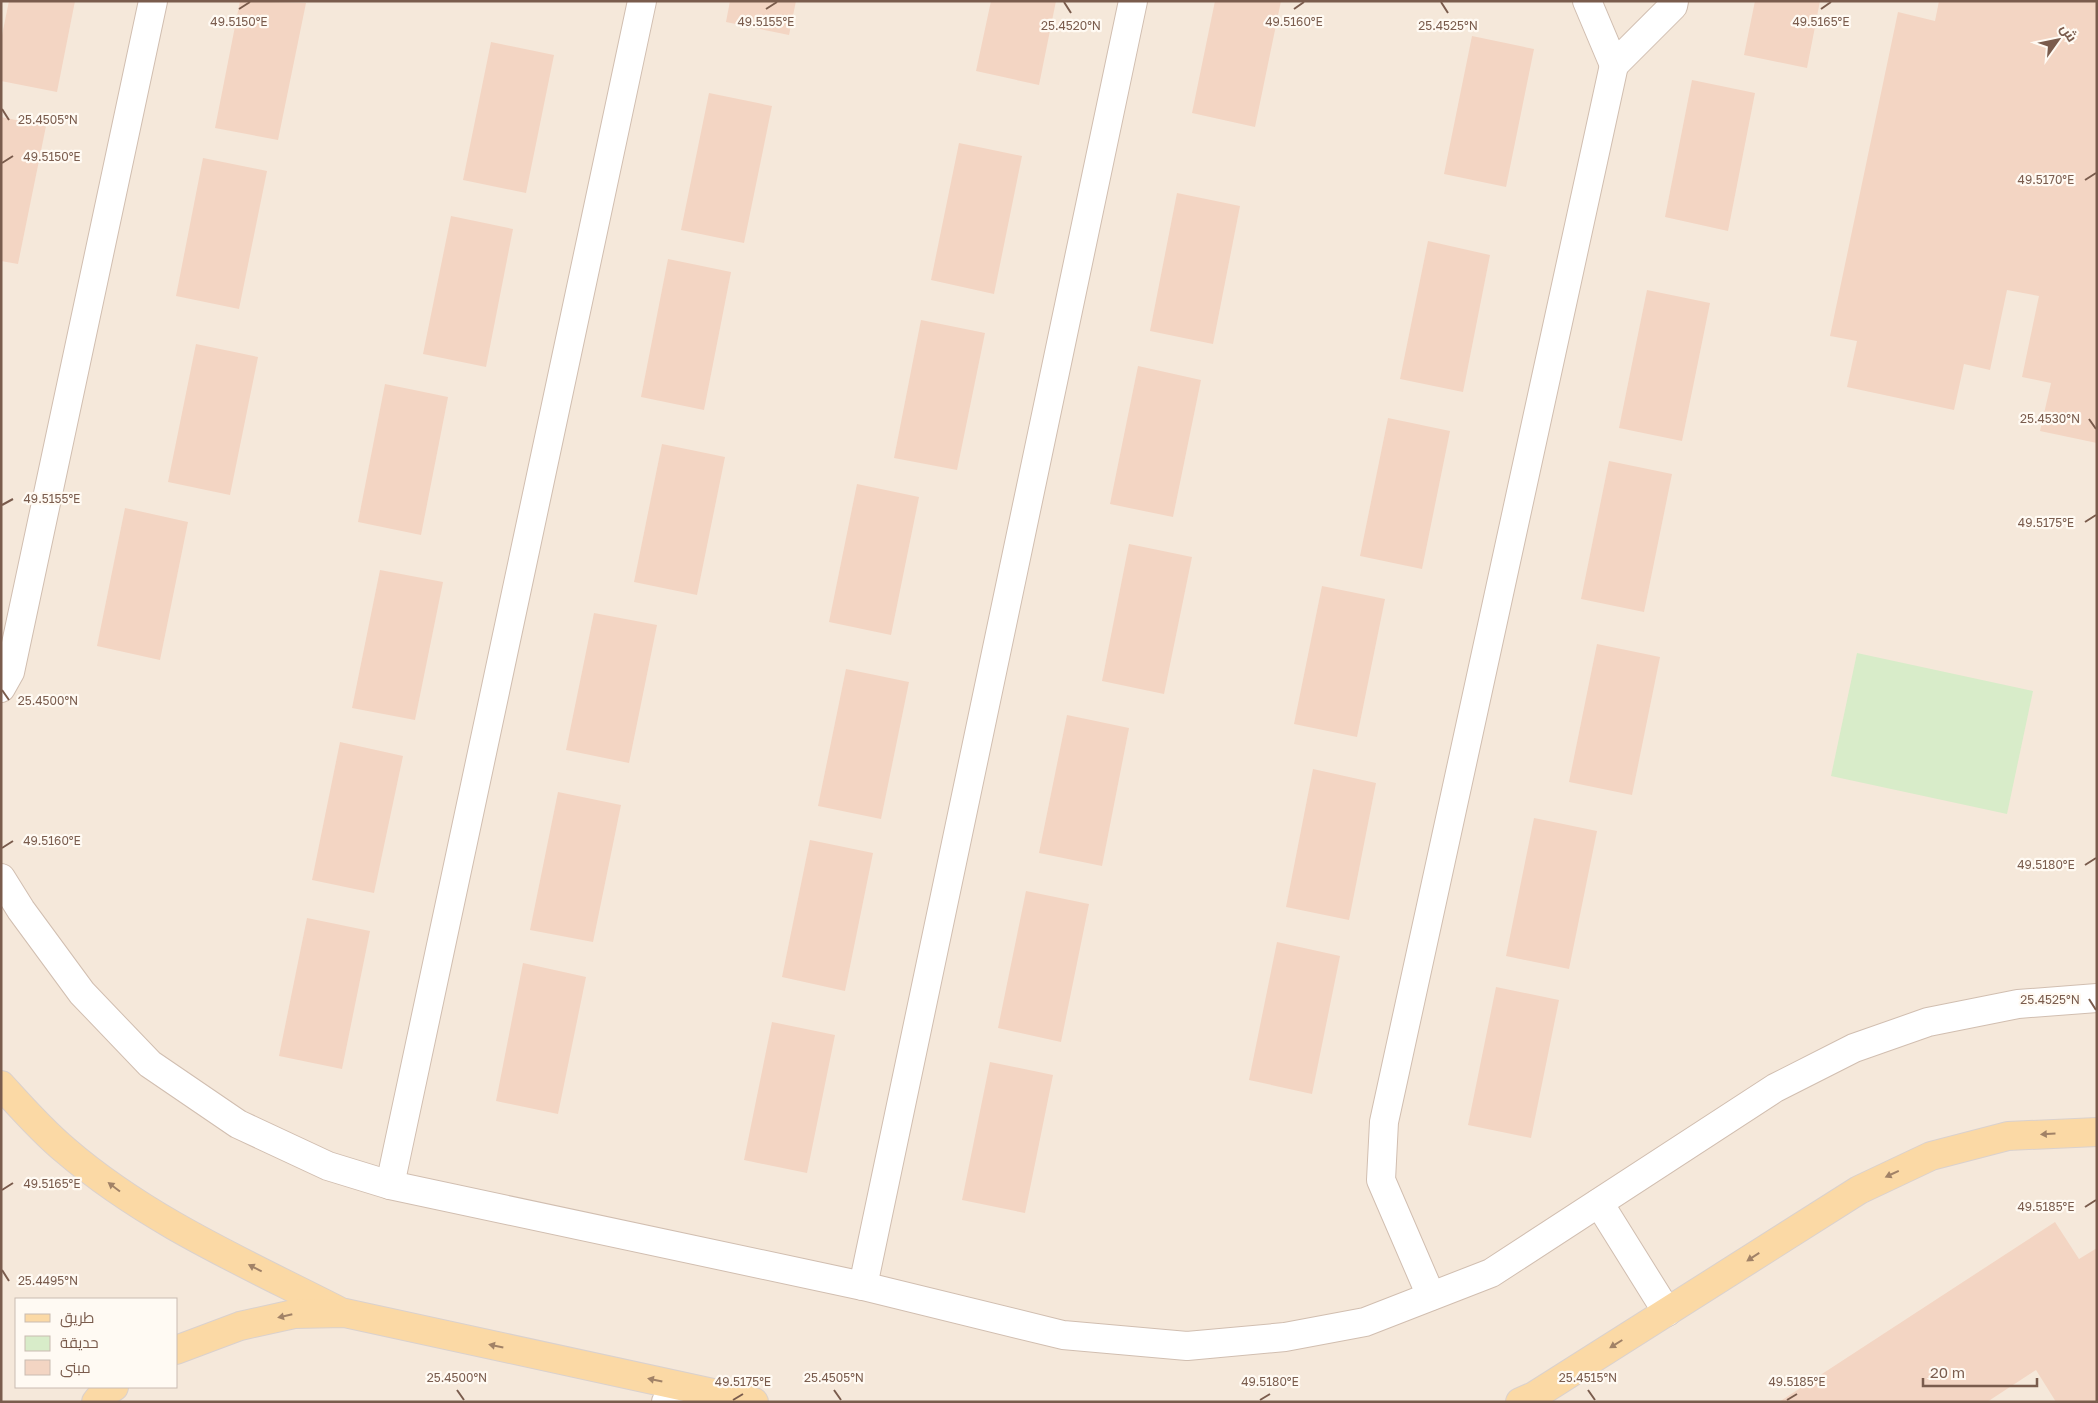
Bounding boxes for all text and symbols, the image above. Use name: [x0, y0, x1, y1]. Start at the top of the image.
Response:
text: 49.5150°E: [210, 14, 268, 29]
text: 49.5155°E: [738, 14, 794, 29]
text: 49.5160°E: [1265, 14, 1323, 29]
text: 49.5165°E: [1792, 14, 1850, 29]
north arrow: [2033, 15, 2083, 65]
text: 25.4520°N: [1041, 18, 1101, 33]
text: 25.4525°N: [1418, 18, 1478, 33]
text: ش: [2056, 20, 2081, 45]
text: 25.4505°N: [18, 112, 78, 127]
text: 49.5150°E: [23, 149, 81, 164]
text: 49.5170°E: [2018, 172, 2074, 187]
text: 25.4530°N: [2020, 411, 2080, 426]
text: 49.5155°E: [24, 491, 80, 506]
text: 49.5175°E: [2018, 515, 2074, 530]
text: 25.4500°N: [18, 693, 78, 708]
text: 49.5160°E: [23, 833, 81, 848]
text: 49.5180°E: [2017, 857, 2075, 872]
text: 25.4525°N: [2020, 992, 2080, 1007]
one-way arrow: [2040, 1130, 2056, 1138]
one-way arrow: [1885, 1171, 1899, 1179]
text: 49.5165°E: [23, 1176, 81, 1191]
one-way arrow: [107, 1182, 121, 1192]
text: 49.5185°E: [2017, 1199, 2075, 1214]
one-way arrow: [1746, 1252, 1759, 1262]
one-way arrow: [247, 1264, 262, 1272]
text: 25.4495°N: [18, 1273, 78, 1288]
legend: [15, 1298, 178, 1388]
text: طريق: [60, 1308, 94, 1328]
one-way arrow: [277, 1312, 292, 1320]
text: حديقة: [60, 1333, 99, 1351]
one-way arrow: [1609, 1340, 1622, 1349]
one-way arrow: [488, 1342, 503, 1350]
scale bar: [1923, 1356, 2037, 1388]
text: مبنى: [60, 1358, 91, 1378]
text: 20 m: [1930, 1363, 1965, 1381]
text: 25.4500°N: [427, 1370, 487, 1385]
text: 25.4505°N: [804, 1370, 864, 1385]
text: 25.4515°N: [1559, 1370, 1617, 1385]
text: 49.5175°E: [715, 1374, 771, 1389]
text: 49.5180°E: [1241, 1374, 1299, 1389]
text: 49.5185°E: [1768, 1374, 1826, 1389]
one-way arrow: [647, 1376, 662, 1384]

